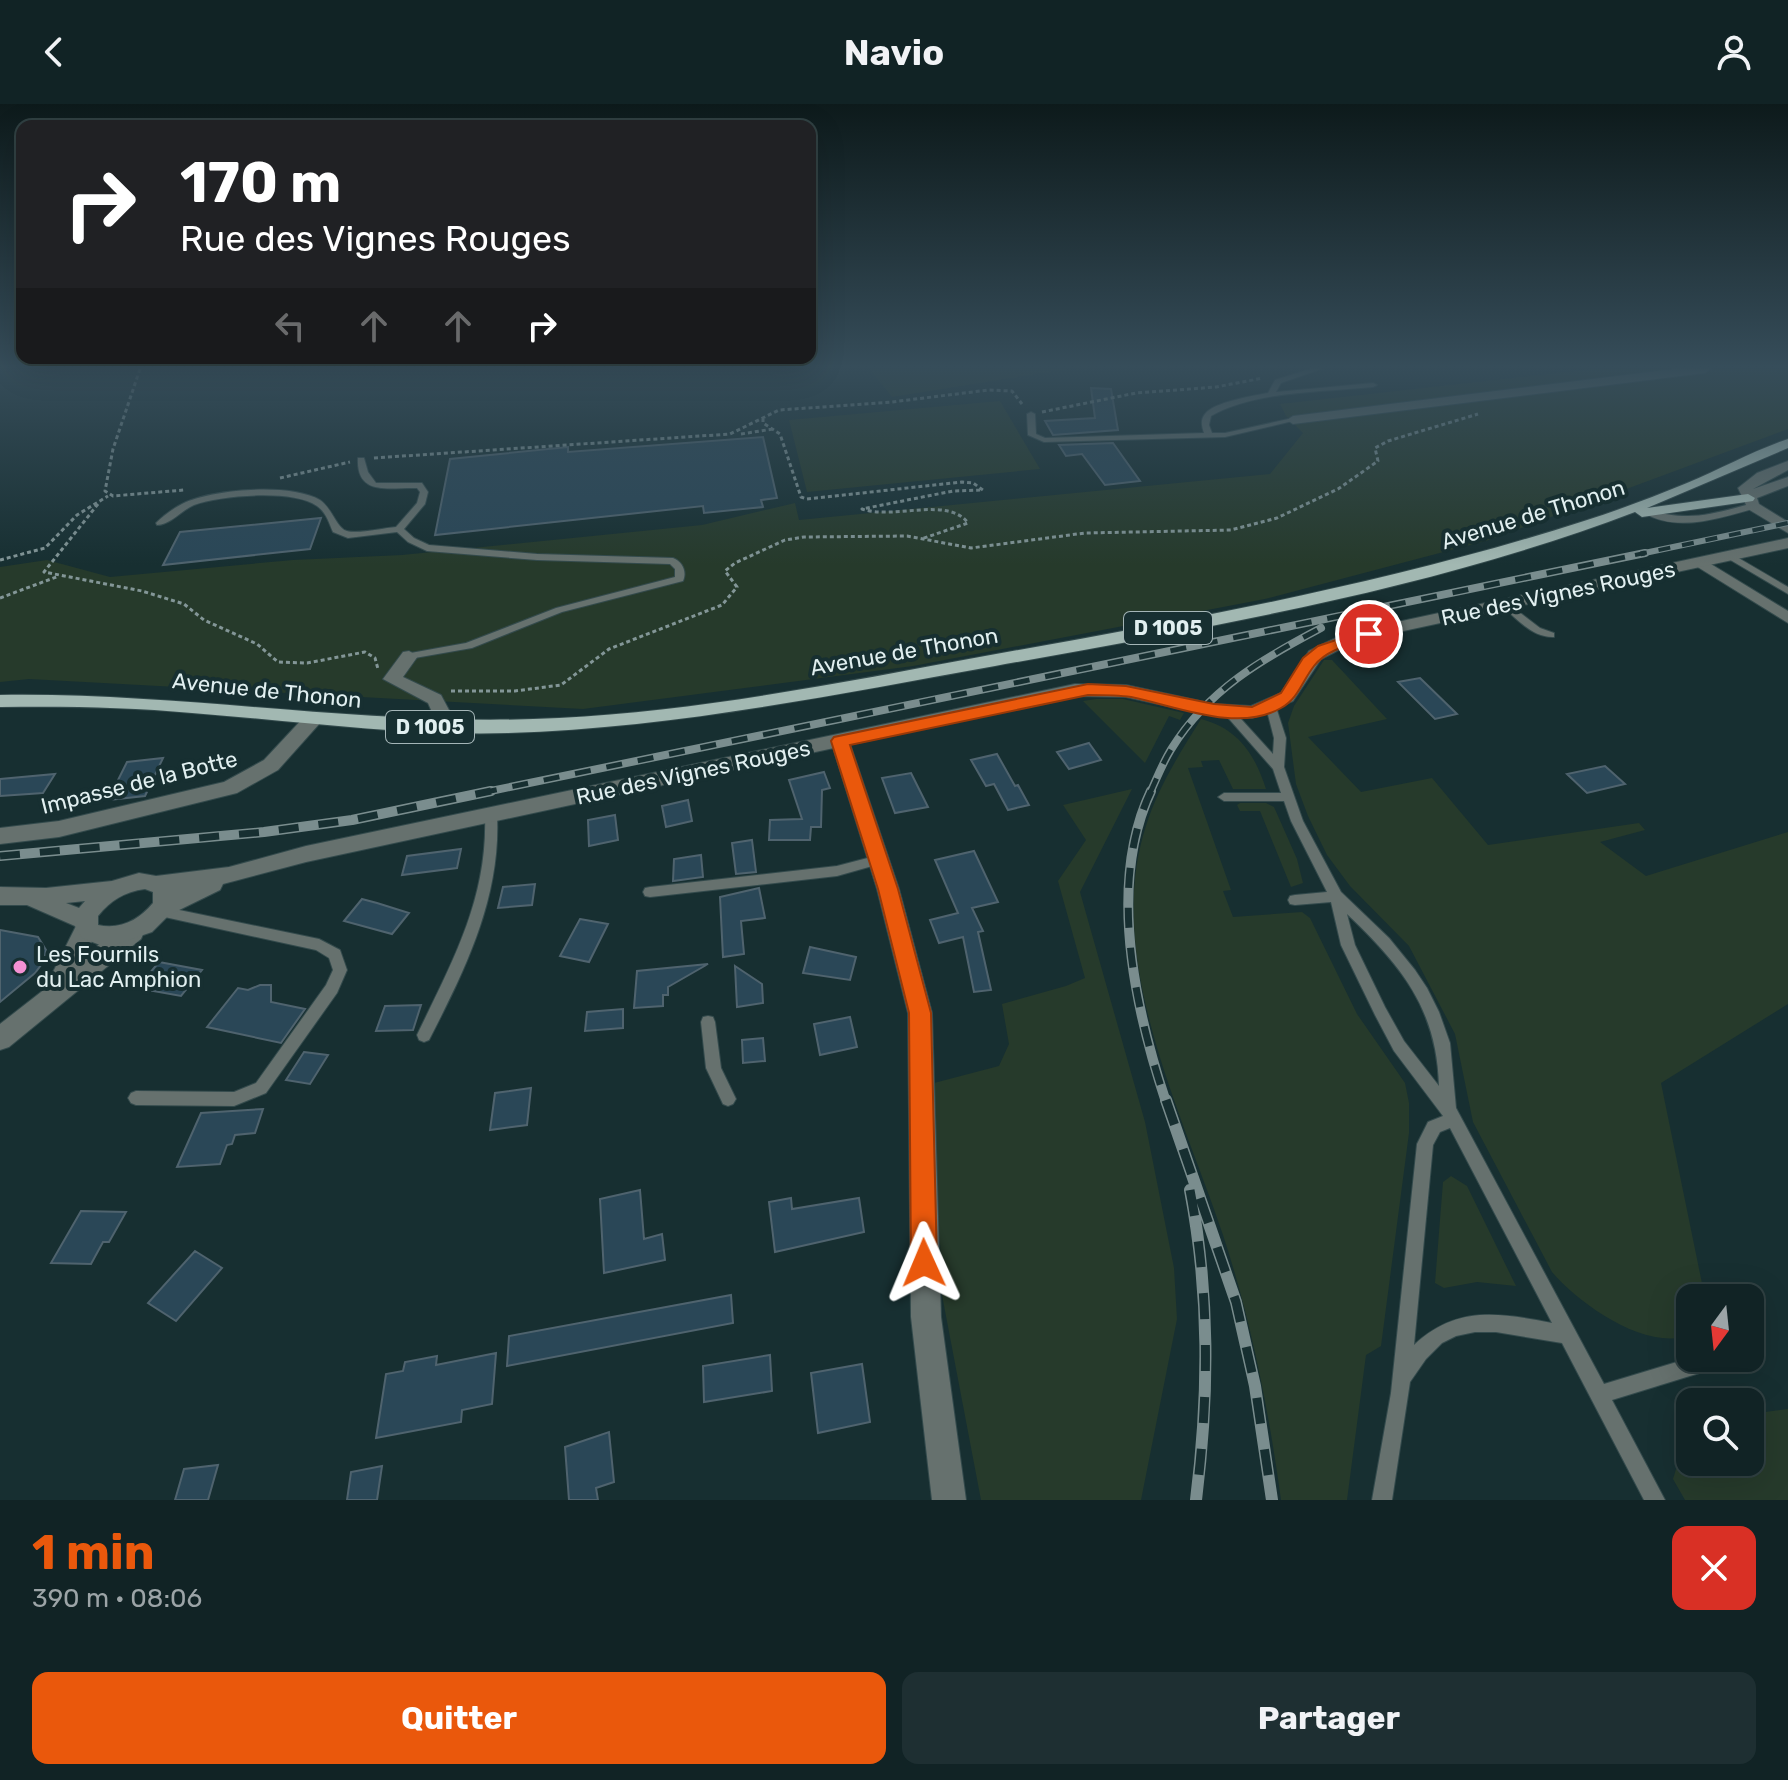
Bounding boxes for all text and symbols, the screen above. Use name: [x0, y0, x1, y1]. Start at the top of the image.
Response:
icon: back: [32, 30, 76, 74]
icon: person: [1712, 30, 1756, 74]
text: Navio: [844, 31, 944, 74]
text: 170 m: [180, 150, 341, 216]
icon: right: [48, 152, 152, 256]
text: Rue des Vignes Rouges: [180, 217, 571, 260]
icon: left: [268, 304, 312, 348]
icon: ahead: [352, 304, 396, 348]
icon: ahead: [436, 304, 480, 348]
icon: right: [520, 304, 564, 348]
street label: Avenue de Thonon: [1438, 474, 1628, 555]
street label: Rue des Vignes Rouges: [1439, 555, 1678, 632]
pin: [1335, 600, 1403, 668]
road number: D 1005: [1124, 612, 1212, 644]
icon: arrive: [1347, 612, 1391, 656]
street label: Avenue de Thonon: [808, 622, 1000, 681]
street label: Avenue de Thonon: [171, 667, 363, 714]
road number: D 1005: [386, 711, 474, 743]
street label: Rue des Vignes Rouges: [574, 734, 813, 811]
street label: Impasse de la Botte: [38, 745, 240, 820]
place label: Les Fournils du Lac Amphion: [36, 941, 201, 993]
marker: Les Fournils du Lac Amphion: [11, 958, 29, 976]
position arrow: [882, 1221, 966, 1305]
north arrow: [1676, 1284, 1764, 1372]
map controls: [1676, 1284, 1764, 1476]
button: search: [1676, 1388, 1764, 1476]
text: 1 min: [32, 1524, 155, 1581]
button: close: [1672, 1526, 1756, 1610]
text: 390 m · 08:06: [32, 1583, 202, 1614]
button: Quitter: [32, 1672, 886, 1764]
button: Partager: [902, 1672, 1756, 1764]

